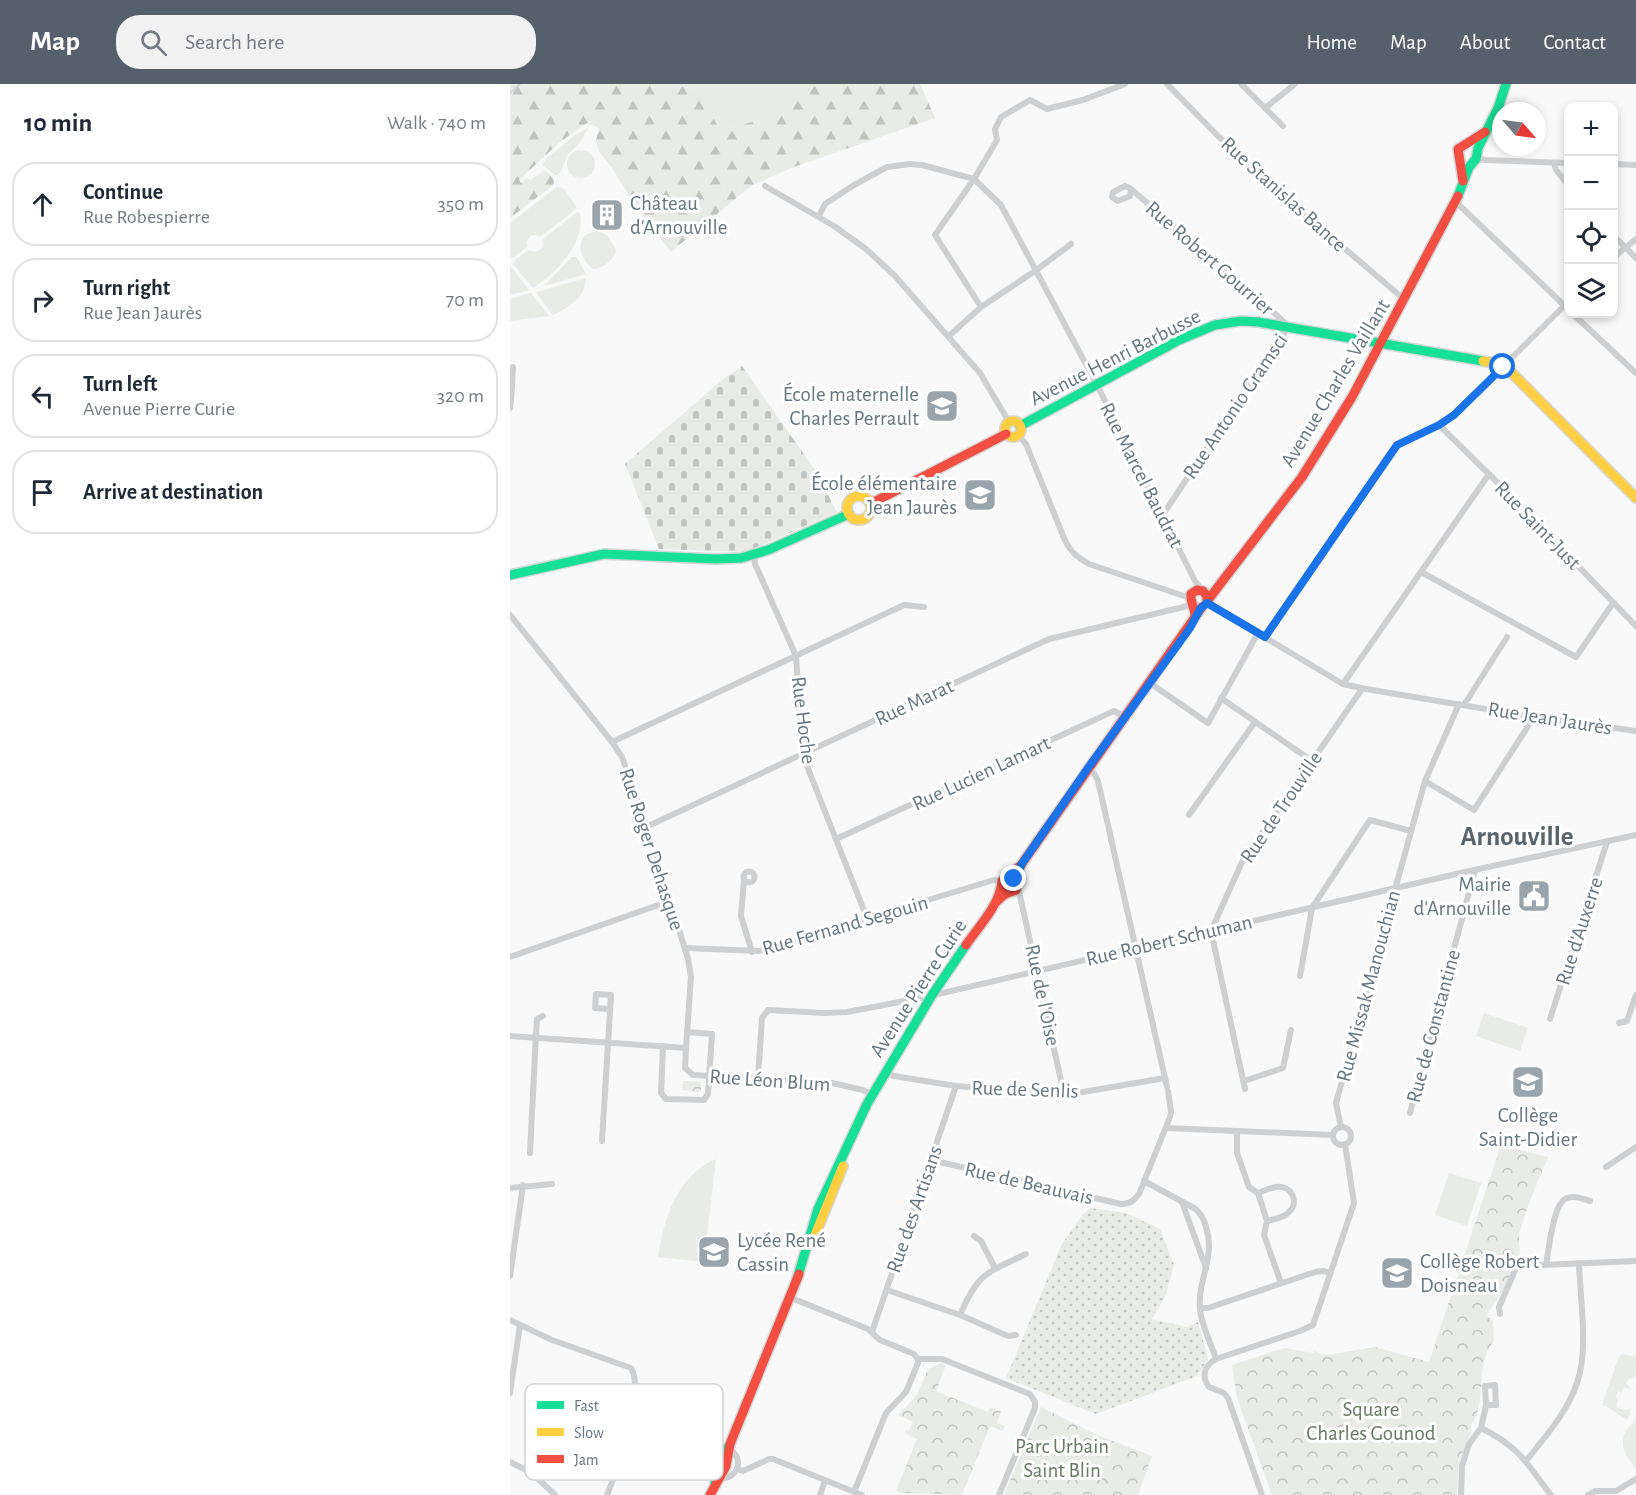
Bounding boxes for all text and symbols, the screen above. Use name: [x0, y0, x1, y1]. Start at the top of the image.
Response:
search box: [116, 15, 536, 69]
icon: search: [137, 26, 170, 59]
text: Map: [30, 28, 80, 56]
text: Search here: [185, 31, 284, 53]
text: Home: [1306, 32, 1357, 53]
text: Map: [1390, 32, 1427, 53]
text: About: [1460, 32, 1510, 53]
text: Contact: [1543, 32, 1606, 53]
north arrow: [1492, 102, 1546, 156]
map controls: [1564, 102, 1618, 318]
button: +: [1564, 102, 1618, 156]
text: 10 min: [24, 110, 92, 136]
text: Walk · 740 m: [387, 113, 486, 133]
street label: Rue Stanislas Bance: [1217, 133, 1350, 256]
button: −: [1564, 156, 1618, 210]
text: Continue: [83, 181, 163, 203]
icon: ahead: [26, 188, 59, 221]
place label: Château d'Arnouville: [630, 193, 727, 238]
text: 350 m: [438, 194, 484, 214]
building icon: Château d'Arnouville: [589, 197, 625, 233]
street label: Rue Robert Gourrier: [1142, 197, 1278, 320]
text: Rue Robespierre: [83, 207, 210, 227]
button: locate: [1564, 210, 1618, 264]
button: layers: [1564, 264, 1618, 318]
text: Turn right: [83, 277, 170, 299]
icon: right: [26, 284, 59, 317]
text: 70 m: [446, 290, 484, 310]
street label: Avenue Charles Vaillant: [1277, 295, 1394, 471]
text: Rue Jean Jaurès: [83, 303, 202, 323]
street label: Avenue Henri Barbusse: [1026, 305, 1204, 410]
street label: Rue Antonio Gramsci: [1179, 330, 1292, 483]
route start: [1489, 353, 1515, 379]
text: Turn left: [83, 373, 157, 395]
icon: left: [26, 380, 59, 413]
place label: École maternelle Charles Perrault: [783, 382, 919, 429]
text: 320 m: [437, 386, 484, 406]
school or university icon: École maternelle Charles Perrault: [924, 388, 960, 424]
text: Avenue Pierre Curie: [83, 399, 235, 419]
street label: Rue Marcel Baudrat: [1096, 399, 1187, 551]
place label: École élémentaire Jean Jaurès: [811, 471, 957, 518]
icon: arrive: [26, 476, 59, 509]
school or university icon: École élémentaire Jean Jaurès: [962, 477, 998, 513]
street label: Rue Saint-Just: [1491, 477, 1585, 574]
text: Arrive at destination: [83, 481, 263, 503]
street label: Rue Hoche: [788, 675, 819, 765]
street label: Rue Marat: [872, 675, 957, 730]
street label: Rue Jean Jaurès: [1486, 698, 1613, 739]
street label: Rue Lucien Lamart: [909, 732, 1054, 815]
street label: Rue de Trouville: [1236, 748, 1326, 867]
street label: Rue Roger Dehasque: [615, 765, 688, 933]
district label: Arnouville: [1461, 823, 1573, 850]
route end: [1000, 865, 1026, 891]
place label: Mairie d'Arnouville: [1414, 874, 1511, 919]
street label: Rue d'Auxerre: [1552, 875, 1607, 988]
public building icon: Mairie d'Arnouville: [1516, 878, 1552, 914]
street label: Rue Missak Manouchian: [1333, 888, 1404, 1084]
street label: Rue Fernand Segouin: [760, 892, 930, 959]
street label: Rue Robert Schuman: [1084, 911, 1254, 970]
street label: Avenue Pierre Curie: [866, 916, 971, 1061]
street label: Rue de l'Oise: [1022, 942, 1064, 1048]
street label: Rue de Constantine: [1403, 947, 1464, 1105]
school or university icon: Collège Saint-Didier: [1510, 1064, 1546, 1100]
street label: Rue Léon Blum: [709, 1066, 831, 1095]
street label: Rue de Senlis: [971, 1077, 1079, 1102]
place label: Collège Saint-Didier: [1479, 1105, 1577, 1150]
street label: Rue des Artisans: [883, 1143, 946, 1276]
street label: Rue de Beauvais: [963, 1159, 1095, 1208]
place label: Lycée René Cassin: [737, 1230, 826, 1275]
school or university icon: Lycée René Cassin: [696, 1234, 732, 1270]
place label: Collège Robert Doisneau: [1420, 1251, 1539, 1296]
school or university icon: Collège Robert Doisneau: [1379, 1255, 1415, 1291]
legend: [525, 1384, 723, 1480]
text: Fast: [574, 1398, 599, 1414]
park label: Square Charles Gounod: [1306, 1399, 1436, 1444]
text: Slow: [574, 1425, 604, 1441]
park label: Parc Urbain Saint Blin: [1015, 1436, 1109, 1481]
text: Jam: [574, 1452, 599, 1468]

